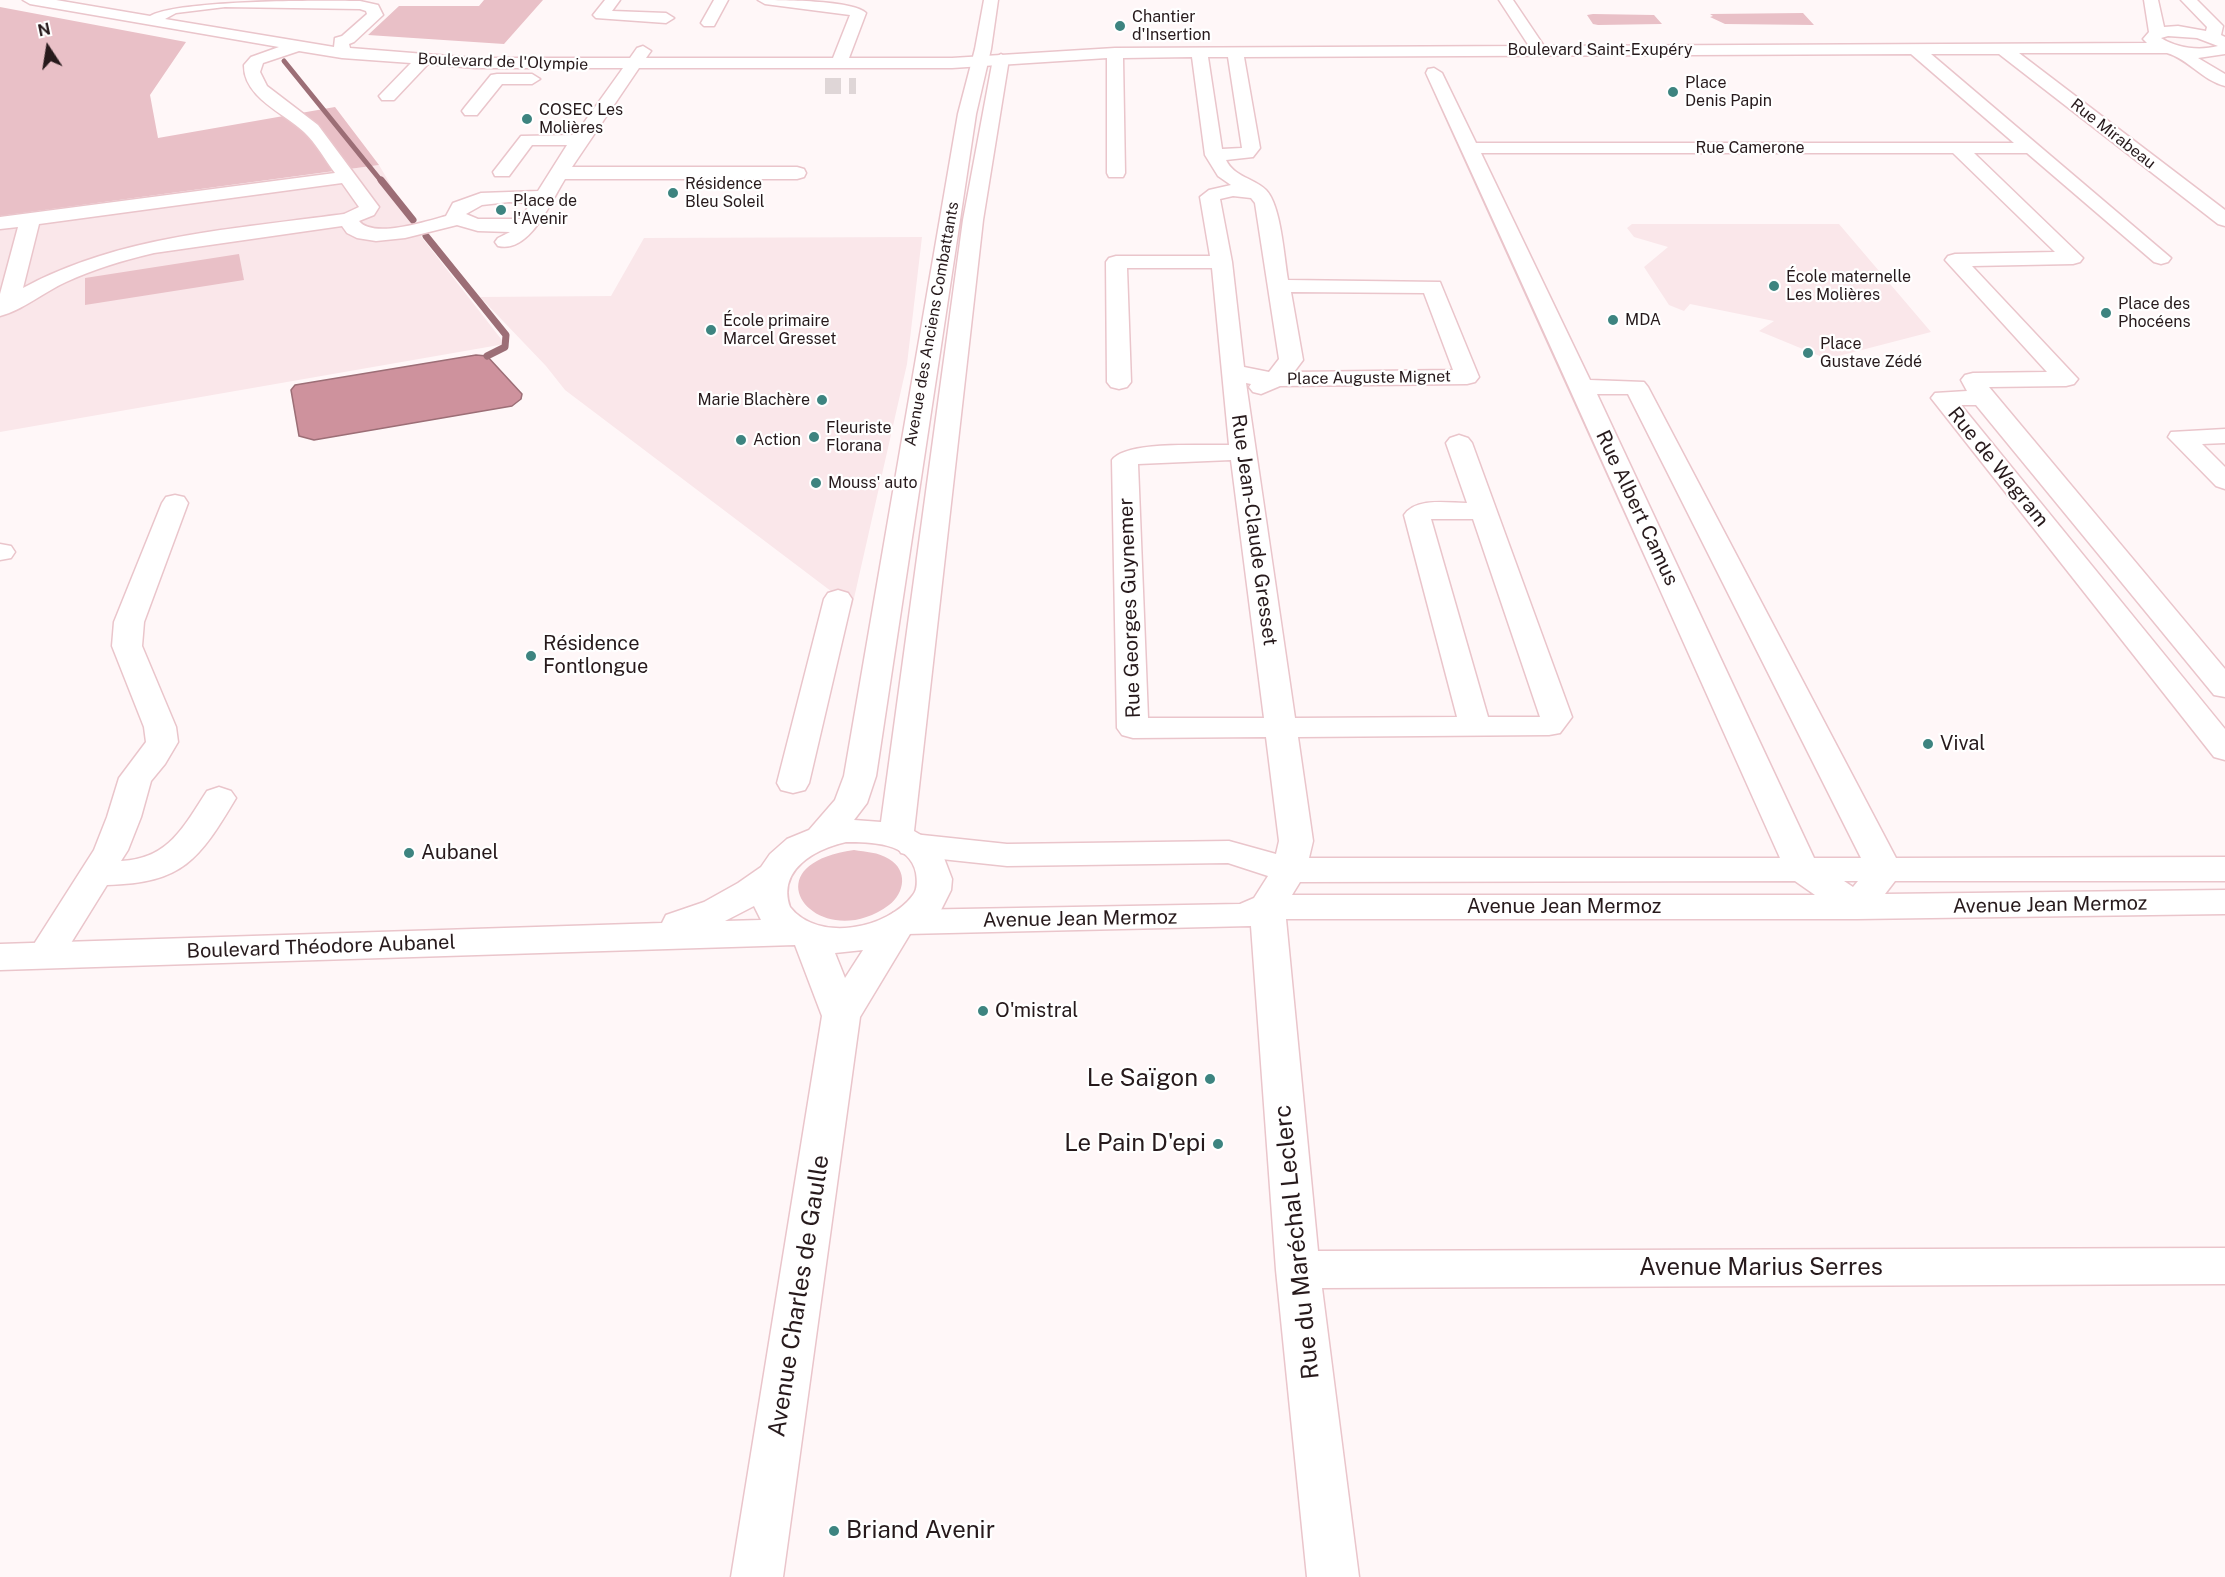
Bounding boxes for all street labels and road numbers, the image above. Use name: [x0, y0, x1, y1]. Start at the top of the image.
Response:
street label: Boulevard Saint-Exupéry: [1508, 40, 1692, 60]
street label: Boulevard de l'Olympie: [417, 49, 589, 75]
street label: Rue Mirabeau: [2067, 95, 2159, 173]
street label: Rue Camerone: [1695, 138, 1805, 158]
street label: Avenue des Anciens Combattants: [901, 200, 963, 448]
street label: Place Auguste Mignet: [1287, 367, 1451, 389]
street label: Rue de Wagram: [1942, 402, 2054, 532]
street label: Rue Jean-Claude Gresset: [1226, 413, 1282, 647]
street label: Rue Albert Camus: [1591, 427, 1683, 589]
street label: Rue Georges Guynemer: [1114, 497, 1146, 719]
street label: Avenue Jean Mermoz: [1952, 891, 2148, 919]
street label: Avenue Jean Mermoz: [1467, 895, 1661, 919]
street label: Avenue Jean Mermoz: [982, 905, 1178, 933]
street label: Boulevard Théodore Aubanel: [186, 930, 456, 964]
street label: Rue du Maréchal Leclerc: [1268, 1103, 1326, 1381]
street label: Avenue Charles de Gaulle: [762, 1153, 836, 1439]
street label: Avenue Marius Serres: [1639, 1254, 1883, 1282]

